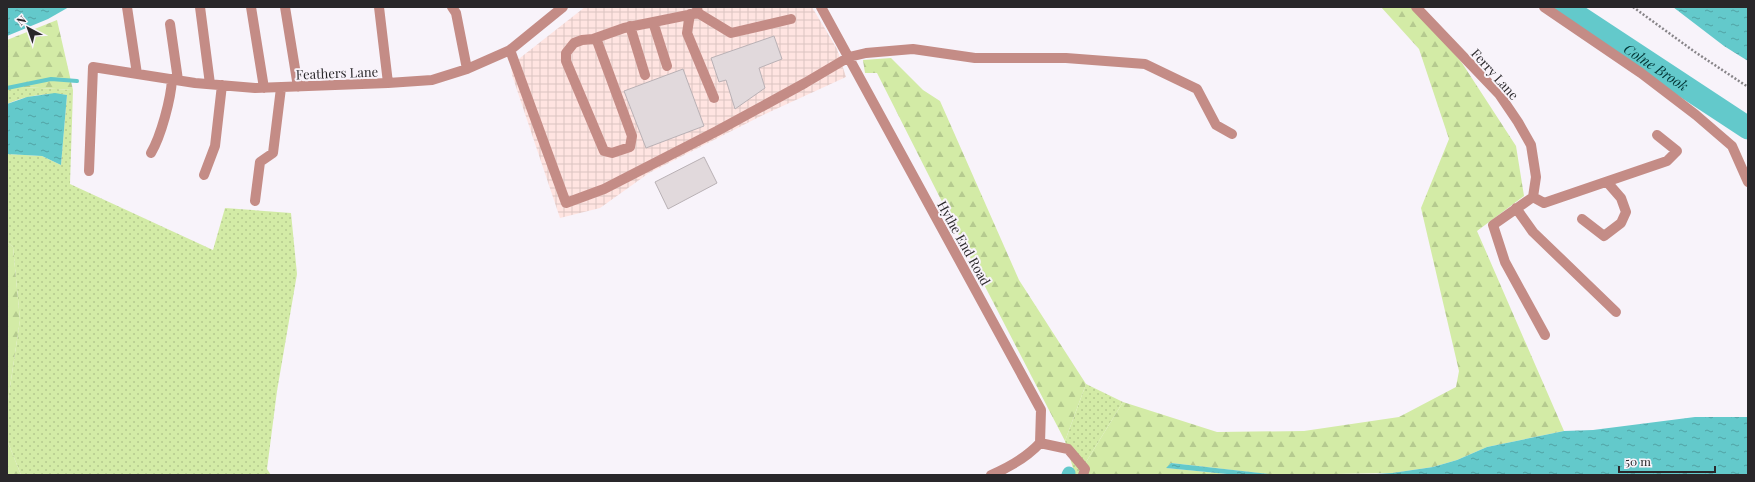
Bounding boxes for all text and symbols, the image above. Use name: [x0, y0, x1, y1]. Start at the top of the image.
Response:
north arrow: [8, 8, 48, 48]
text: N: [13, 12, 29, 28]
water label: Colne Brook: [1620, 39, 1692, 95]
street label: Ferry Lane: [1468, 45, 1523, 103]
street label: Feathers Lane: [296, 63, 379, 82]
street label: Hythe End Road: [934, 197, 995, 289]
scale bar: [1619, 448, 1715, 474]
text: 50 m: [1625, 453, 1651, 469]

